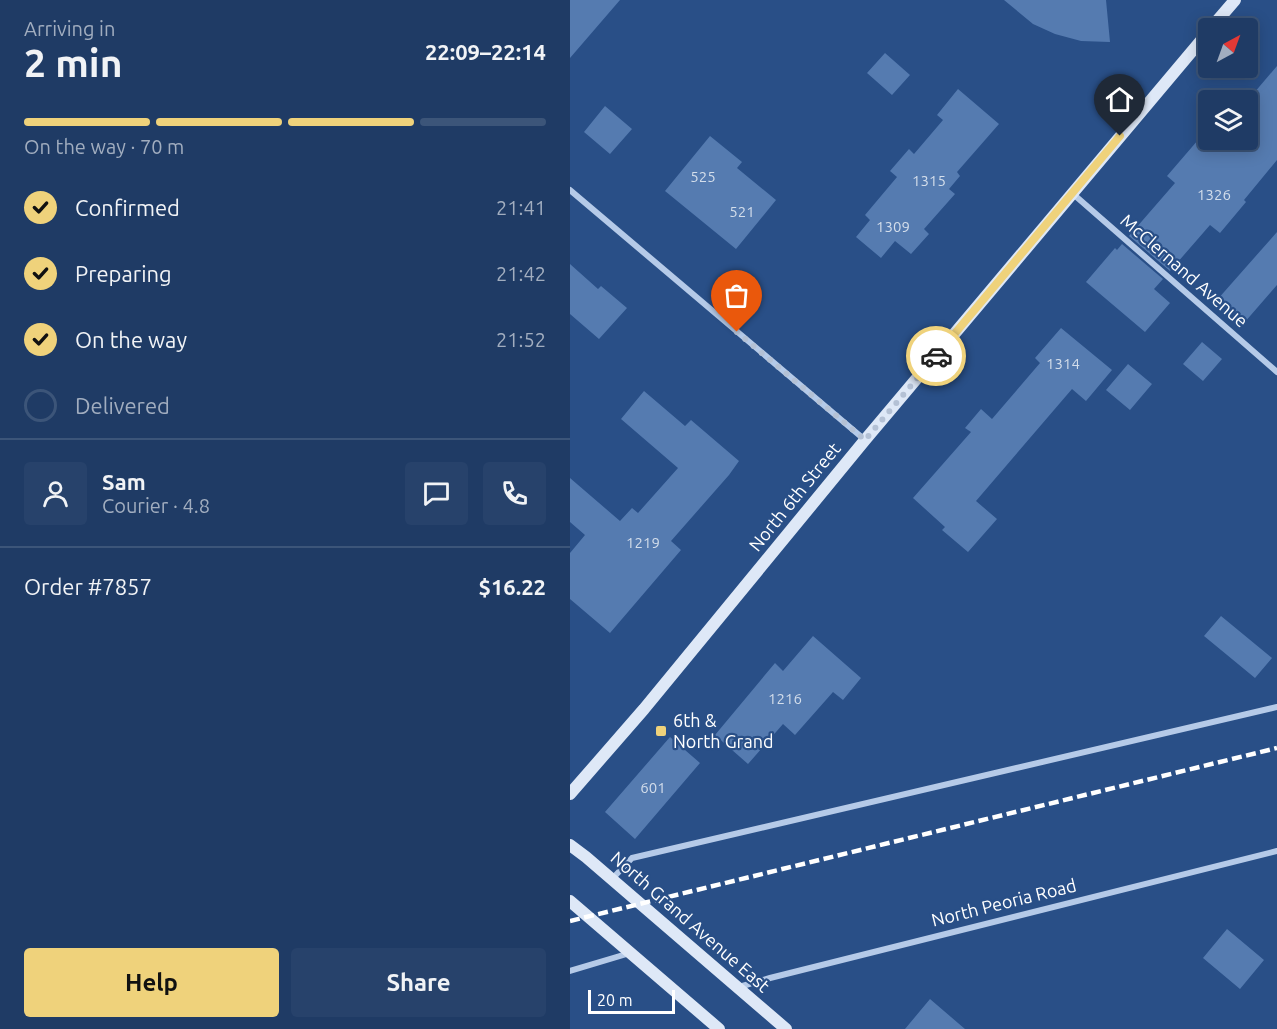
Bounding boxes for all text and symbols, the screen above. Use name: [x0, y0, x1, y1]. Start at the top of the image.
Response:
text: Arriving in: [24, 17, 115, 40]
north arrow: [1198, 18, 1258, 78]
map controls: [1198, 18, 1258, 150]
text: 22:09–22:14: [425, 39, 546, 64]
text: 2 min: [24, 41, 123, 84]
pin: [1094, 74, 1145, 136]
icon: home: [1103, 83, 1136, 116]
button: layers: [1198, 90, 1258, 150]
text: On the way · 70 m: [24, 135, 184, 158]
house number: 525: [690, 168, 716, 185]
house number: 1315: [912, 172, 946, 189]
house number: 1326: [1197, 186, 1231, 203]
icon: check: [24, 191, 57, 224]
text: Confirmed: [75, 195, 180, 220]
text: 21:41: [496, 196, 546, 219]
house number: 521: [729, 203, 755, 220]
street label: McClernand Avenue: [1117, 210, 1252, 331]
house number: 1309: [876, 218, 910, 235]
icon: check: [24, 257, 57, 290]
text: Preparing: [75, 261, 172, 286]
text: 21:42: [496, 262, 546, 285]
pin: [711, 270, 762, 332]
icon: bag: [720, 279, 753, 312]
icon: check: [24, 323, 57, 356]
courier: [906, 326, 966, 386]
text: On the way: [75, 327, 187, 352]
text: 21:52: [496, 328, 546, 351]
icon: car: [920, 340, 953, 373]
house number: 1314: [1046, 355, 1080, 372]
text: Delivered: [75, 393, 170, 418]
street label: North 6th Street: [744, 438, 844, 555]
button: person: [24, 462, 87, 525]
button: chat: [405, 462, 468, 525]
button: phone: [483, 462, 546, 525]
text: Sam: [102, 469, 146, 494]
text: Courier · 4.8: [102, 494, 210, 517]
house number: 1219: [626, 534, 660, 551]
text: Order #7857: [24, 574, 152, 599]
text: $16.22: [479, 574, 546, 599]
house number: 1216: [768, 690, 802, 707]
place label: 6th & North Grand: [673, 710, 773, 751]
marker: 6th & North Grand: [654, 724, 668, 738]
house number: 601: [640, 779, 666, 796]
street label: North Grand Avenue East: [607, 847, 774, 996]
street label: North Peoria Road: [929, 874, 1078, 930]
button: Help: [24, 948, 279, 1017]
button: Share: [291, 948, 546, 1017]
scale bar: [588, 987, 675, 1014]
text: 20 m: [597, 991, 633, 1009]

